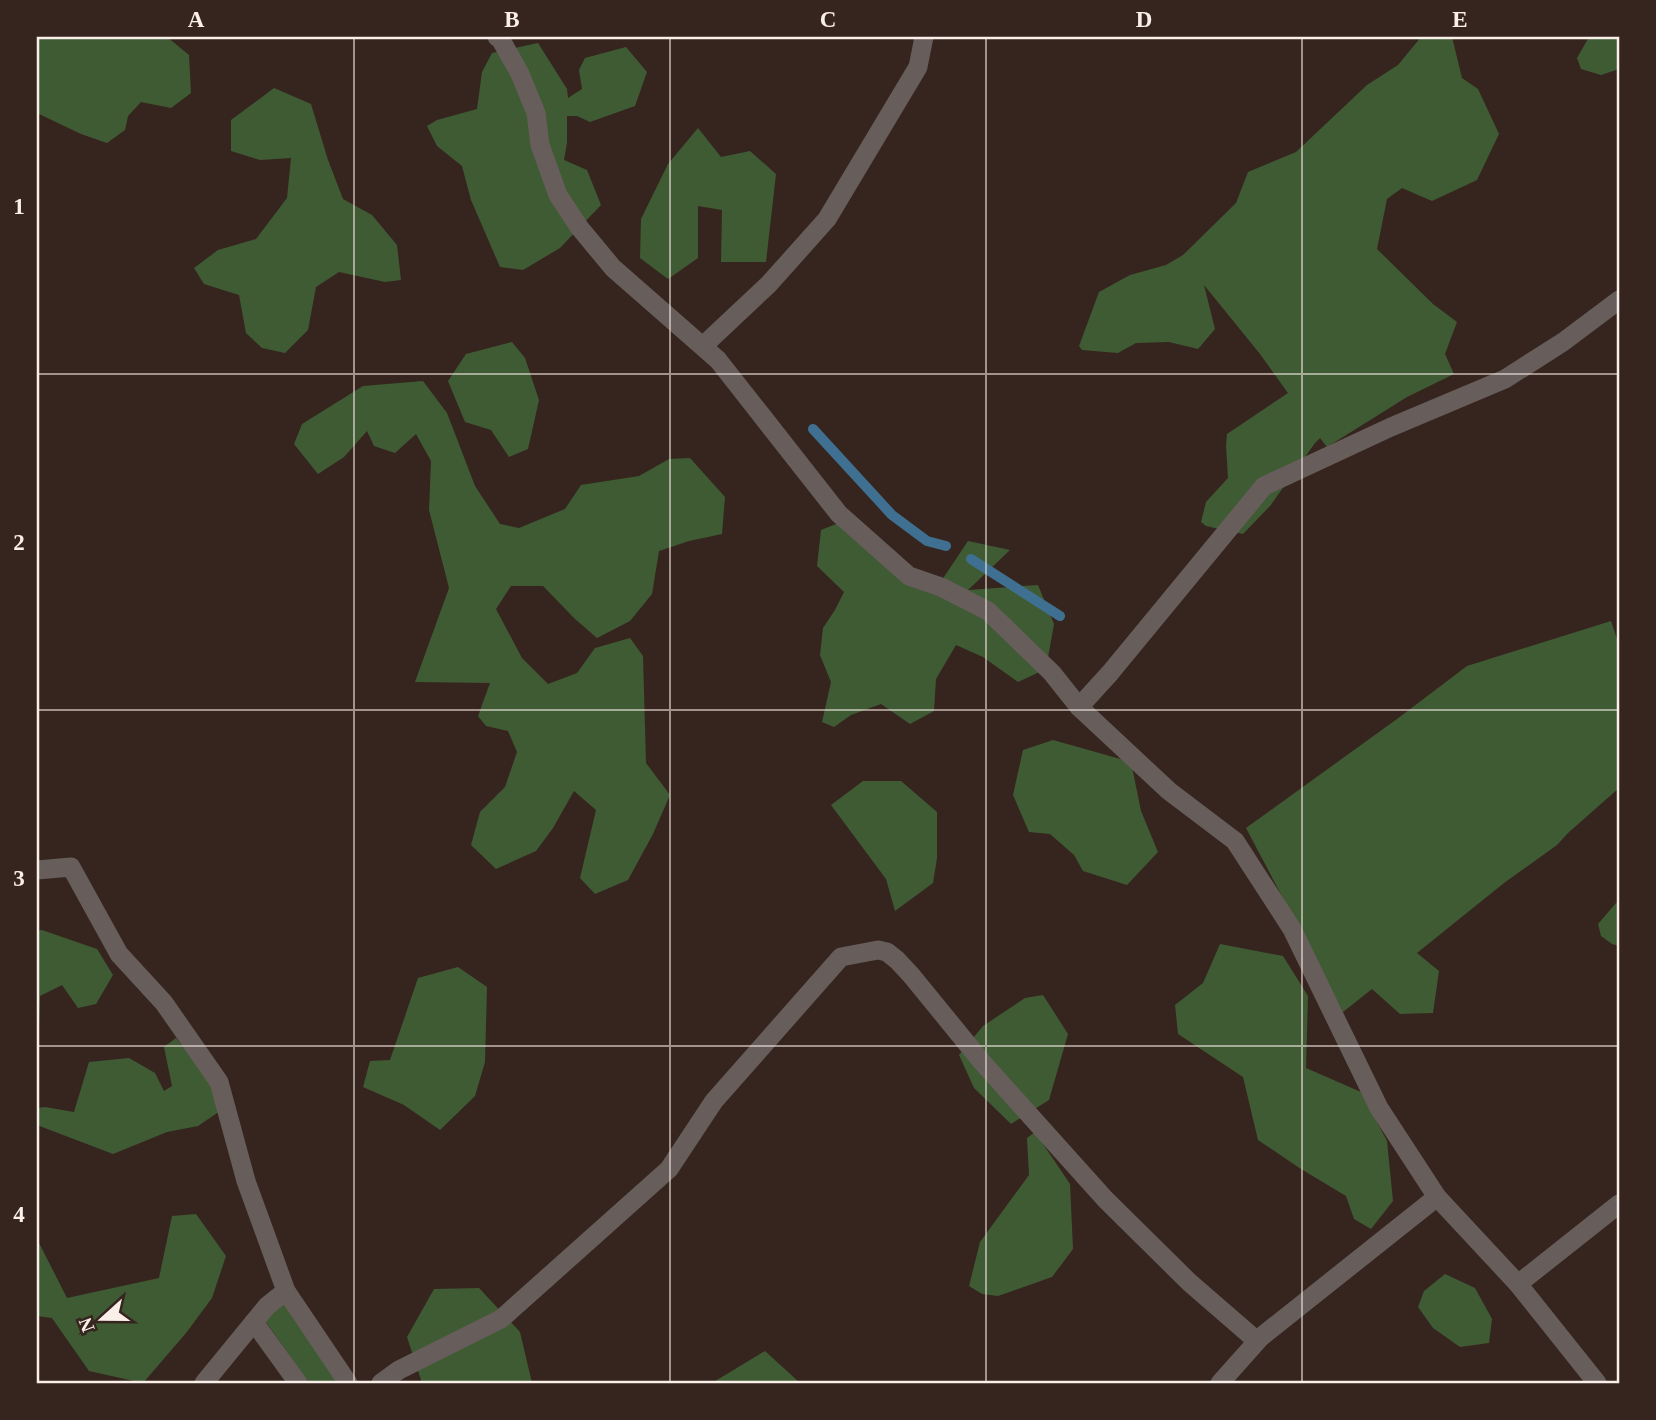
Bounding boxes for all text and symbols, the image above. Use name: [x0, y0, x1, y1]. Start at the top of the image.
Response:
text: A: [188, 7, 205, 32]
text: B: [504, 7, 520, 32]
text: C: [820, 7, 836, 32]
text: D: [1136, 7, 1152, 32]
text: E: [1452, 7, 1468, 32]
text: 1: [13, 194, 25, 219]
text: 2: [13, 530, 25, 555]
text: 3: [13, 866, 25, 891]
text: 4: [13, 1202, 25, 1227]
north arrow: [66, 1284, 136, 1354]
text: N: [74, 1314, 99, 1335]

